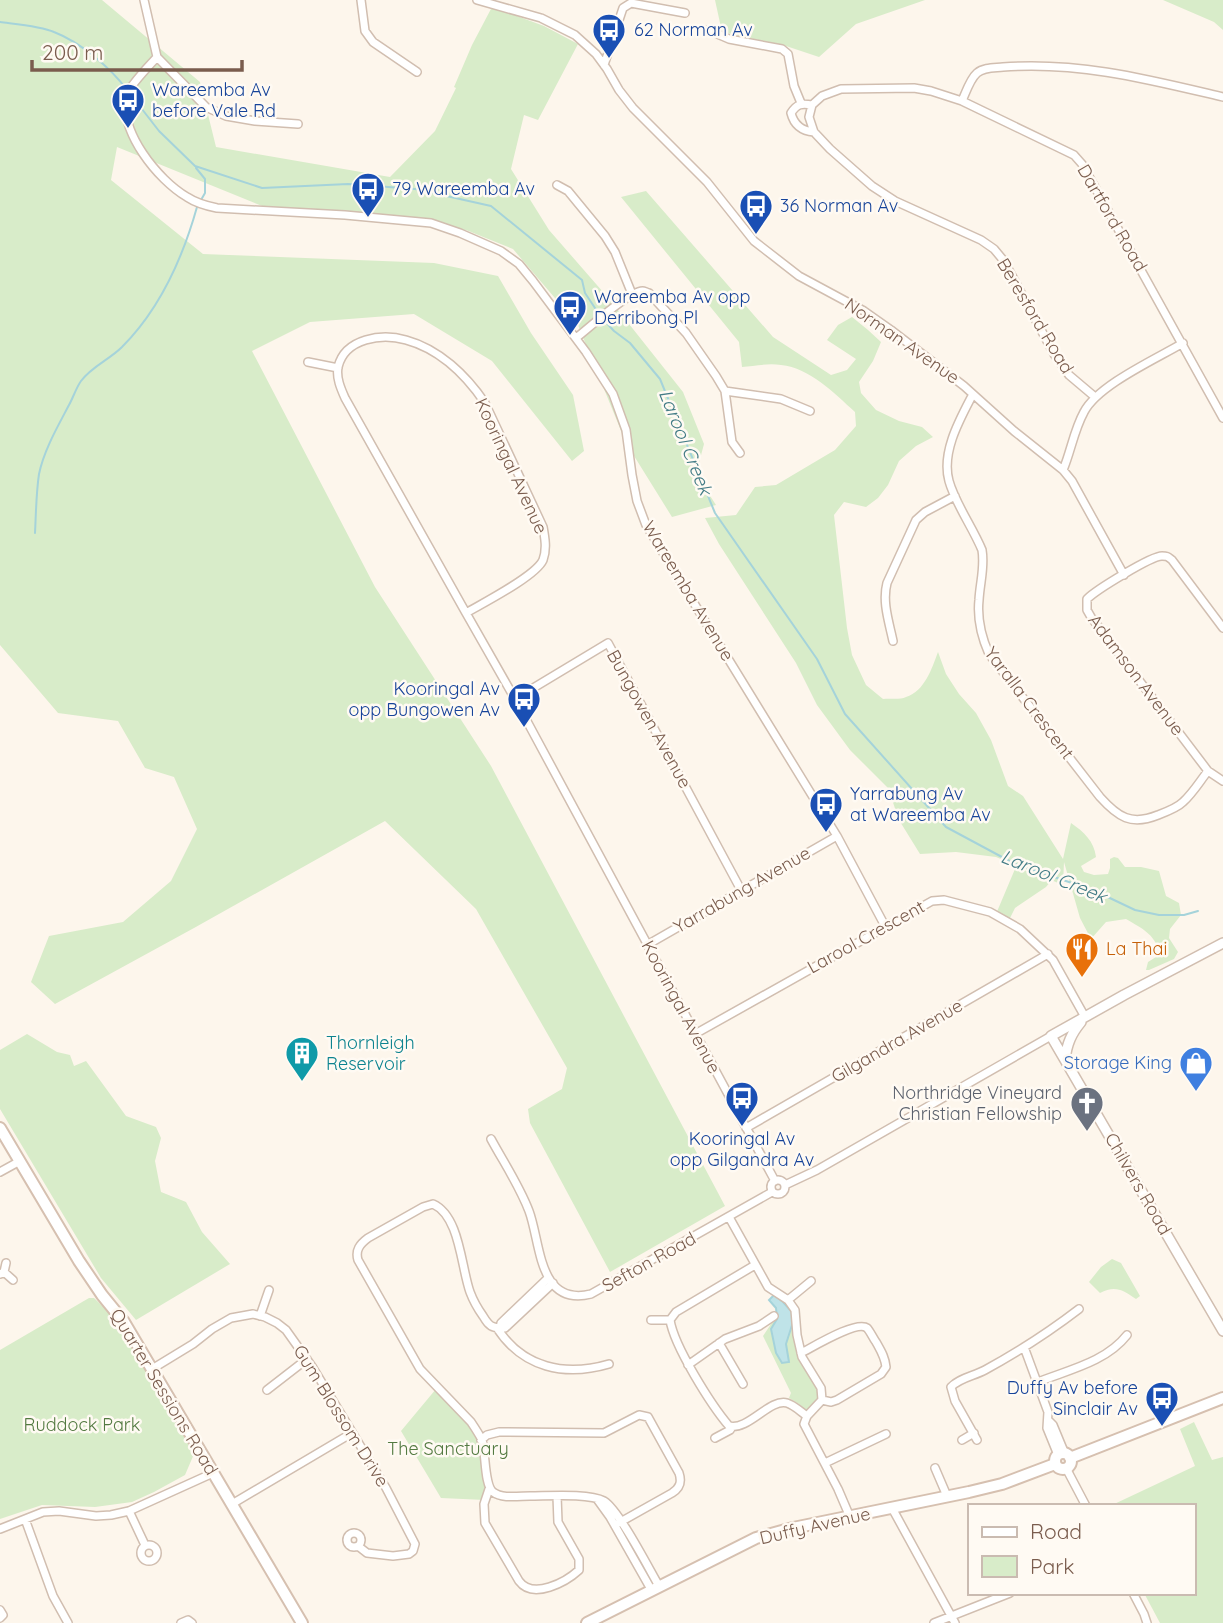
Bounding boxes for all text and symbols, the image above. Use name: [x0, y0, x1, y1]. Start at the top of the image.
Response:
bus stop icon: 62 Norman Av: [590, 11, 628, 60]
place label: 62 Norman Av: [634, 18, 753, 41]
scale bar: [32, 28, 242, 72]
text: 200 m: [42, 39, 104, 65]
place label: Wareemba Av before Vale Rd: [152, 78, 276, 122]
bus stop icon: Wareemba Av before Vale Rd: [109, 81, 147, 130]
street label: Dartford Road: [1072, 160, 1152, 276]
bus stop icon: 79 Wareemba Av: [349, 170, 387, 219]
place label: 79 Wareemba Av: [392, 177, 535, 200]
bus stop icon: 36 Norman Av: [737, 187, 775, 236]
place label: 36 Norman Av: [780, 194, 898, 217]
street label: Beresford Road: [992, 254, 1079, 378]
place label: Wareemba Av opp Derribong Pl: [594, 285, 751, 329]
bus stop icon: Wareemba Av opp Derribong Pl: [551, 288, 589, 337]
street label: Norman Avenue: [840, 292, 964, 389]
water label: Larool Creek: [654, 386, 719, 500]
street label: Kooringal Avenue: [470, 394, 553, 537]
street label: Wareemba Avenue: [637, 516, 739, 665]
street label: Adamson Avenue: [1083, 609, 1190, 740]
street label: Yaralla Crescent: [980, 642, 1079, 764]
street label: Bungowen Avenue: [602, 646, 697, 792]
place label: Kooringal Av opp Bungowen Av: [349, 677, 500, 721]
bus stop icon: Kooringal Av opp Bungowen Av: [505, 680, 543, 729]
place label: Yarrabung Av at Wareemba Av: [850, 782, 991, 826]
bus stop icon: Yarrabung Av at Wareemba Av: [807, 785, 845, 834]
street label: Yarrabung Avenue: [669, 841, 814, 938]
water label: Larool Creek: [998, 844, 1112, 909]
street label: Larool Crescent: [803, 895, 928, 978]
restaurant icon: La Thai: [1063, 930, 1101, 979]
street label: Kooringal Avenue: [637, 936, 726, 1077]
place label: La Thai: [1106, 937, 1167, 960]
street label: Gilgandra Avenue: [827, 994, 966, 1087]
place label: Thornleigh Reservoir: [326, 1031, 415, 1075]
building icon: Thornleigh Reservoir: [283, 1034, 321, 1083]
shop icon: Storage King: [1177, 1044, 1215, 1093]
place label: Storage King: [1064, 1051, 1172, 1074]
bus stop icon: Kooringal Av opp Gilgandra Av: [723, 1079, 761, 1128]
place label: Northridge Vineyard Christian Fellowship: [892, 1081, 1062, 1125]
church icon: Northridge Vineyard Christian Fellowship: [1068, 1084, 1106, 1133]
place label: Kooringal Av opp Gilgandra Av: [670, 1127, 814, 1171]
street label: Chilvers Road: [1100, 1129, 1177, 1239]
street label: Sefton Road: [598, 1226, 700, 1297]
street label: Quarter Sessions Road: [106, 1304, 223, 1479]
street label: Gum Blossom Drive: [288, 1341, 394, 1491]
place label: Duffy Av before Sinclair Av: [1007, 1376, 1138, 1420]
bus stop icon: Duffy Av before Sinclair Av: [1143, 1379, 1181, 1428]
park label: Ruddock Park: [24, 1413, 140, 1436]
park label: The Sanctuary: [387, 1437, 509, 1460]
street label: Duffy Avenue: [757, 1502, 872, 1549]
legend: [968, 1504, 1195, 1595]
text: Road: [1030, 1518, 1082, 1544]
text: Park: [1030, 1553, 1074, 1579]

